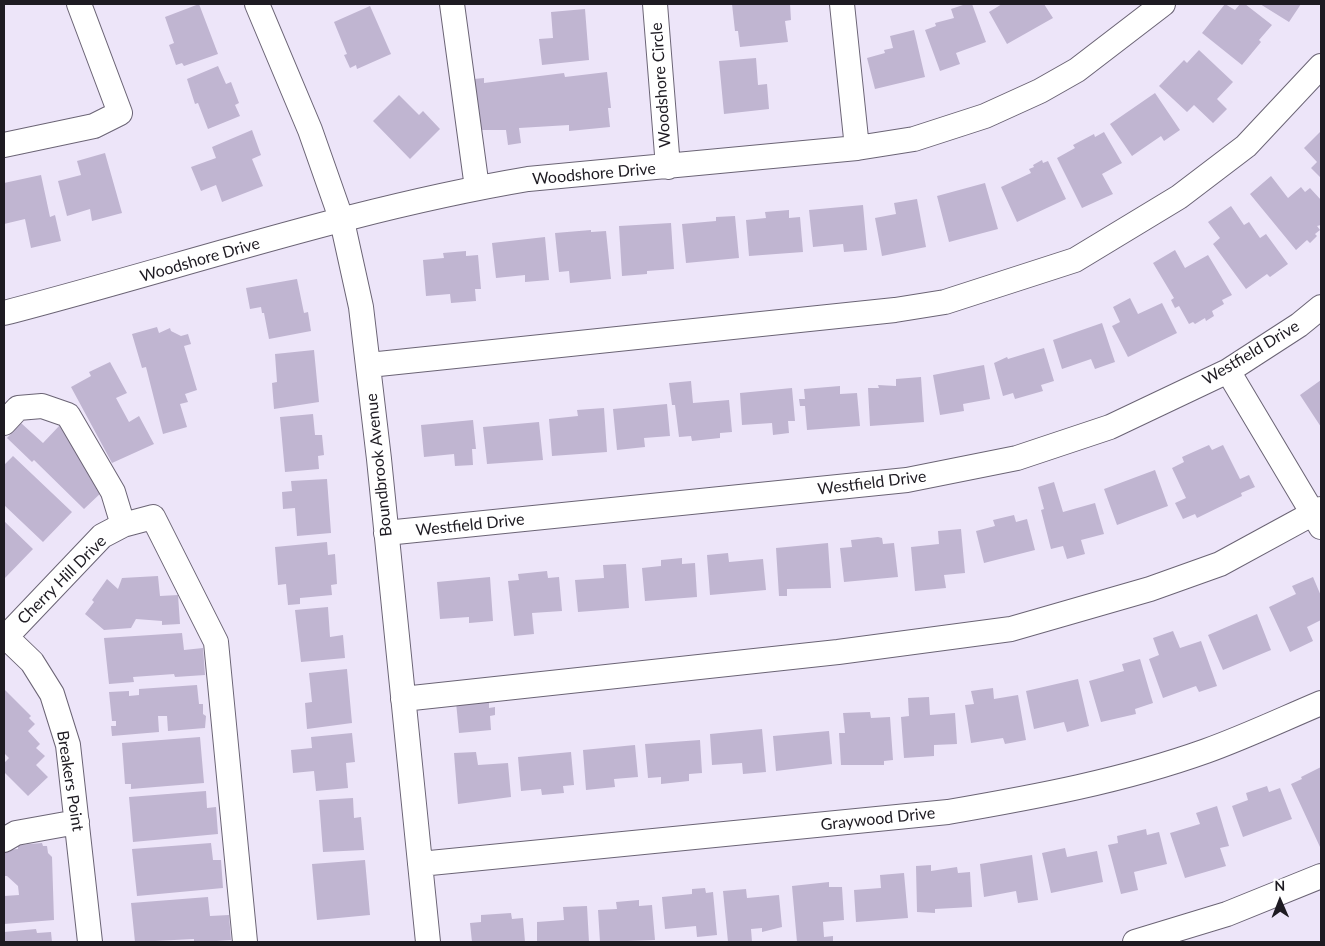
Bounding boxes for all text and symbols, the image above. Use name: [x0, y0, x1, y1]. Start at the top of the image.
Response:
street label: Woodshore Circle: [647, 22, 675, 148]
street label: Woodshore Drive: [531, 159, 657, 189]
street label: Woodshore Drive: [138, 234, 262, 286]
street label: Westfield Drive: [1199, 317, 1303, 389]
street label: Boundbrook Avenue: [362, 392, 396, 538]
street label: Westfield Drive: [817, 467, 927, 499]
street label: Westfield Drive: [415, 510, 525, 540]
street label: Cherry Hill Drive: [14, 532, 110, 628]
street label: Breakers Point: [53, 729, 87, 833]
street label: Graywood Drive: [820, 803, 936, 835]
north arrow: [1255, 876, 1305, 926]
text: N: [1274, 877, 1285, 894]

